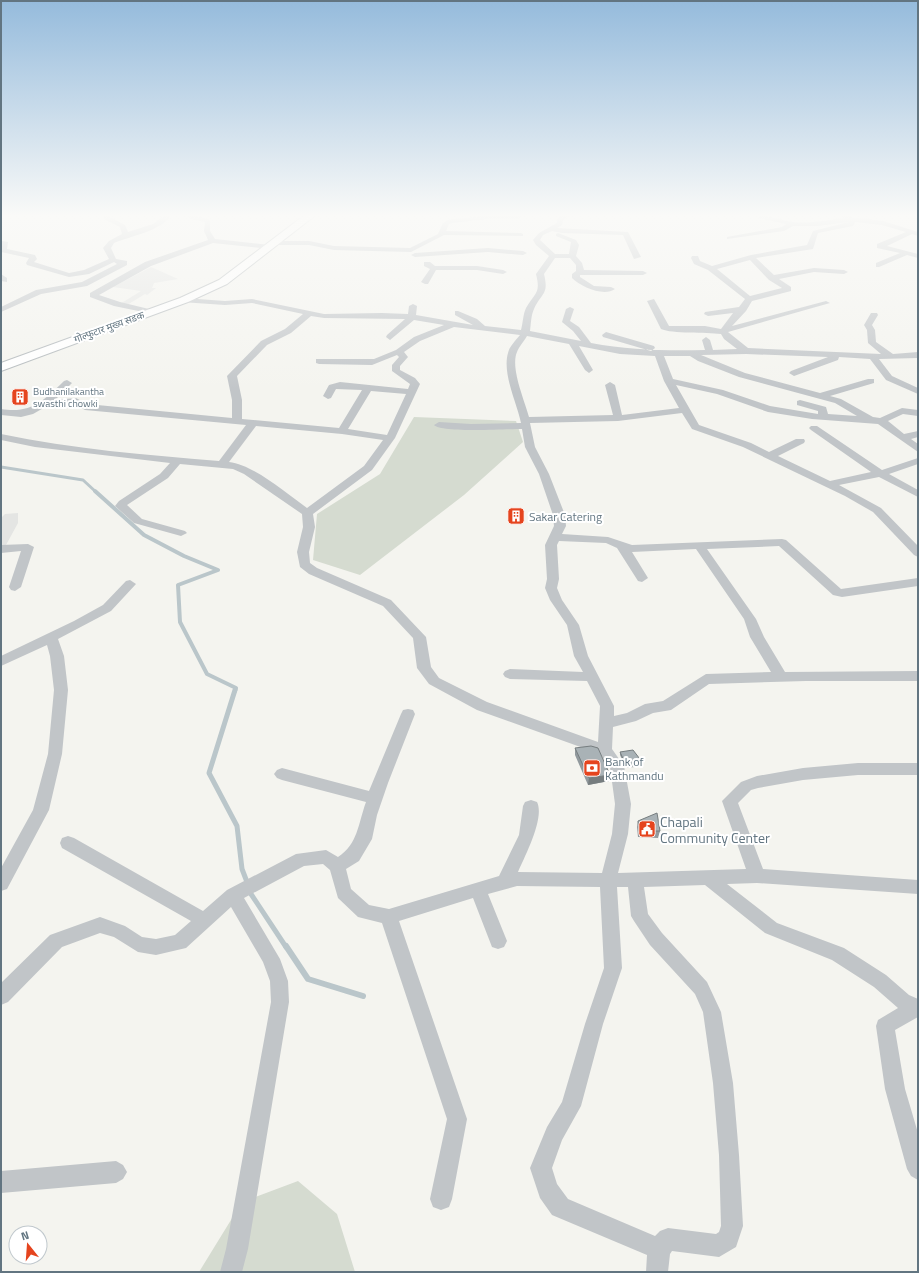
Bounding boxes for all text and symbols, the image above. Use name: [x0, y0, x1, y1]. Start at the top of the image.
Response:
street label: गोल्फुटार मुख्य सडक: [72, 307, 147, 347]
place label: Budhanilakantha swasthi chowki: [33, 384, 104, 411]
building icon: Budhanilakantha swasthi chowki: [10, 387, 30, 407]
building icon: Sakar Catering: [506, 506, 526, 526]
place label: Sakar Catering: [529, 507, 602, 526]
place label: Bank of Kathmandu: [605, 752, 664, 785]
bank icon: Bank of Kathmandu: [582, 758, 602, 778]
place label: Chapali Community Center: [660, 811, 770, 848]
public building icon: Chapali Community Center: [637, 819, 657, 839]
north arrow: [8, 1225, 48, 1265]
text: N: [19, 1227, 31, 1244]

